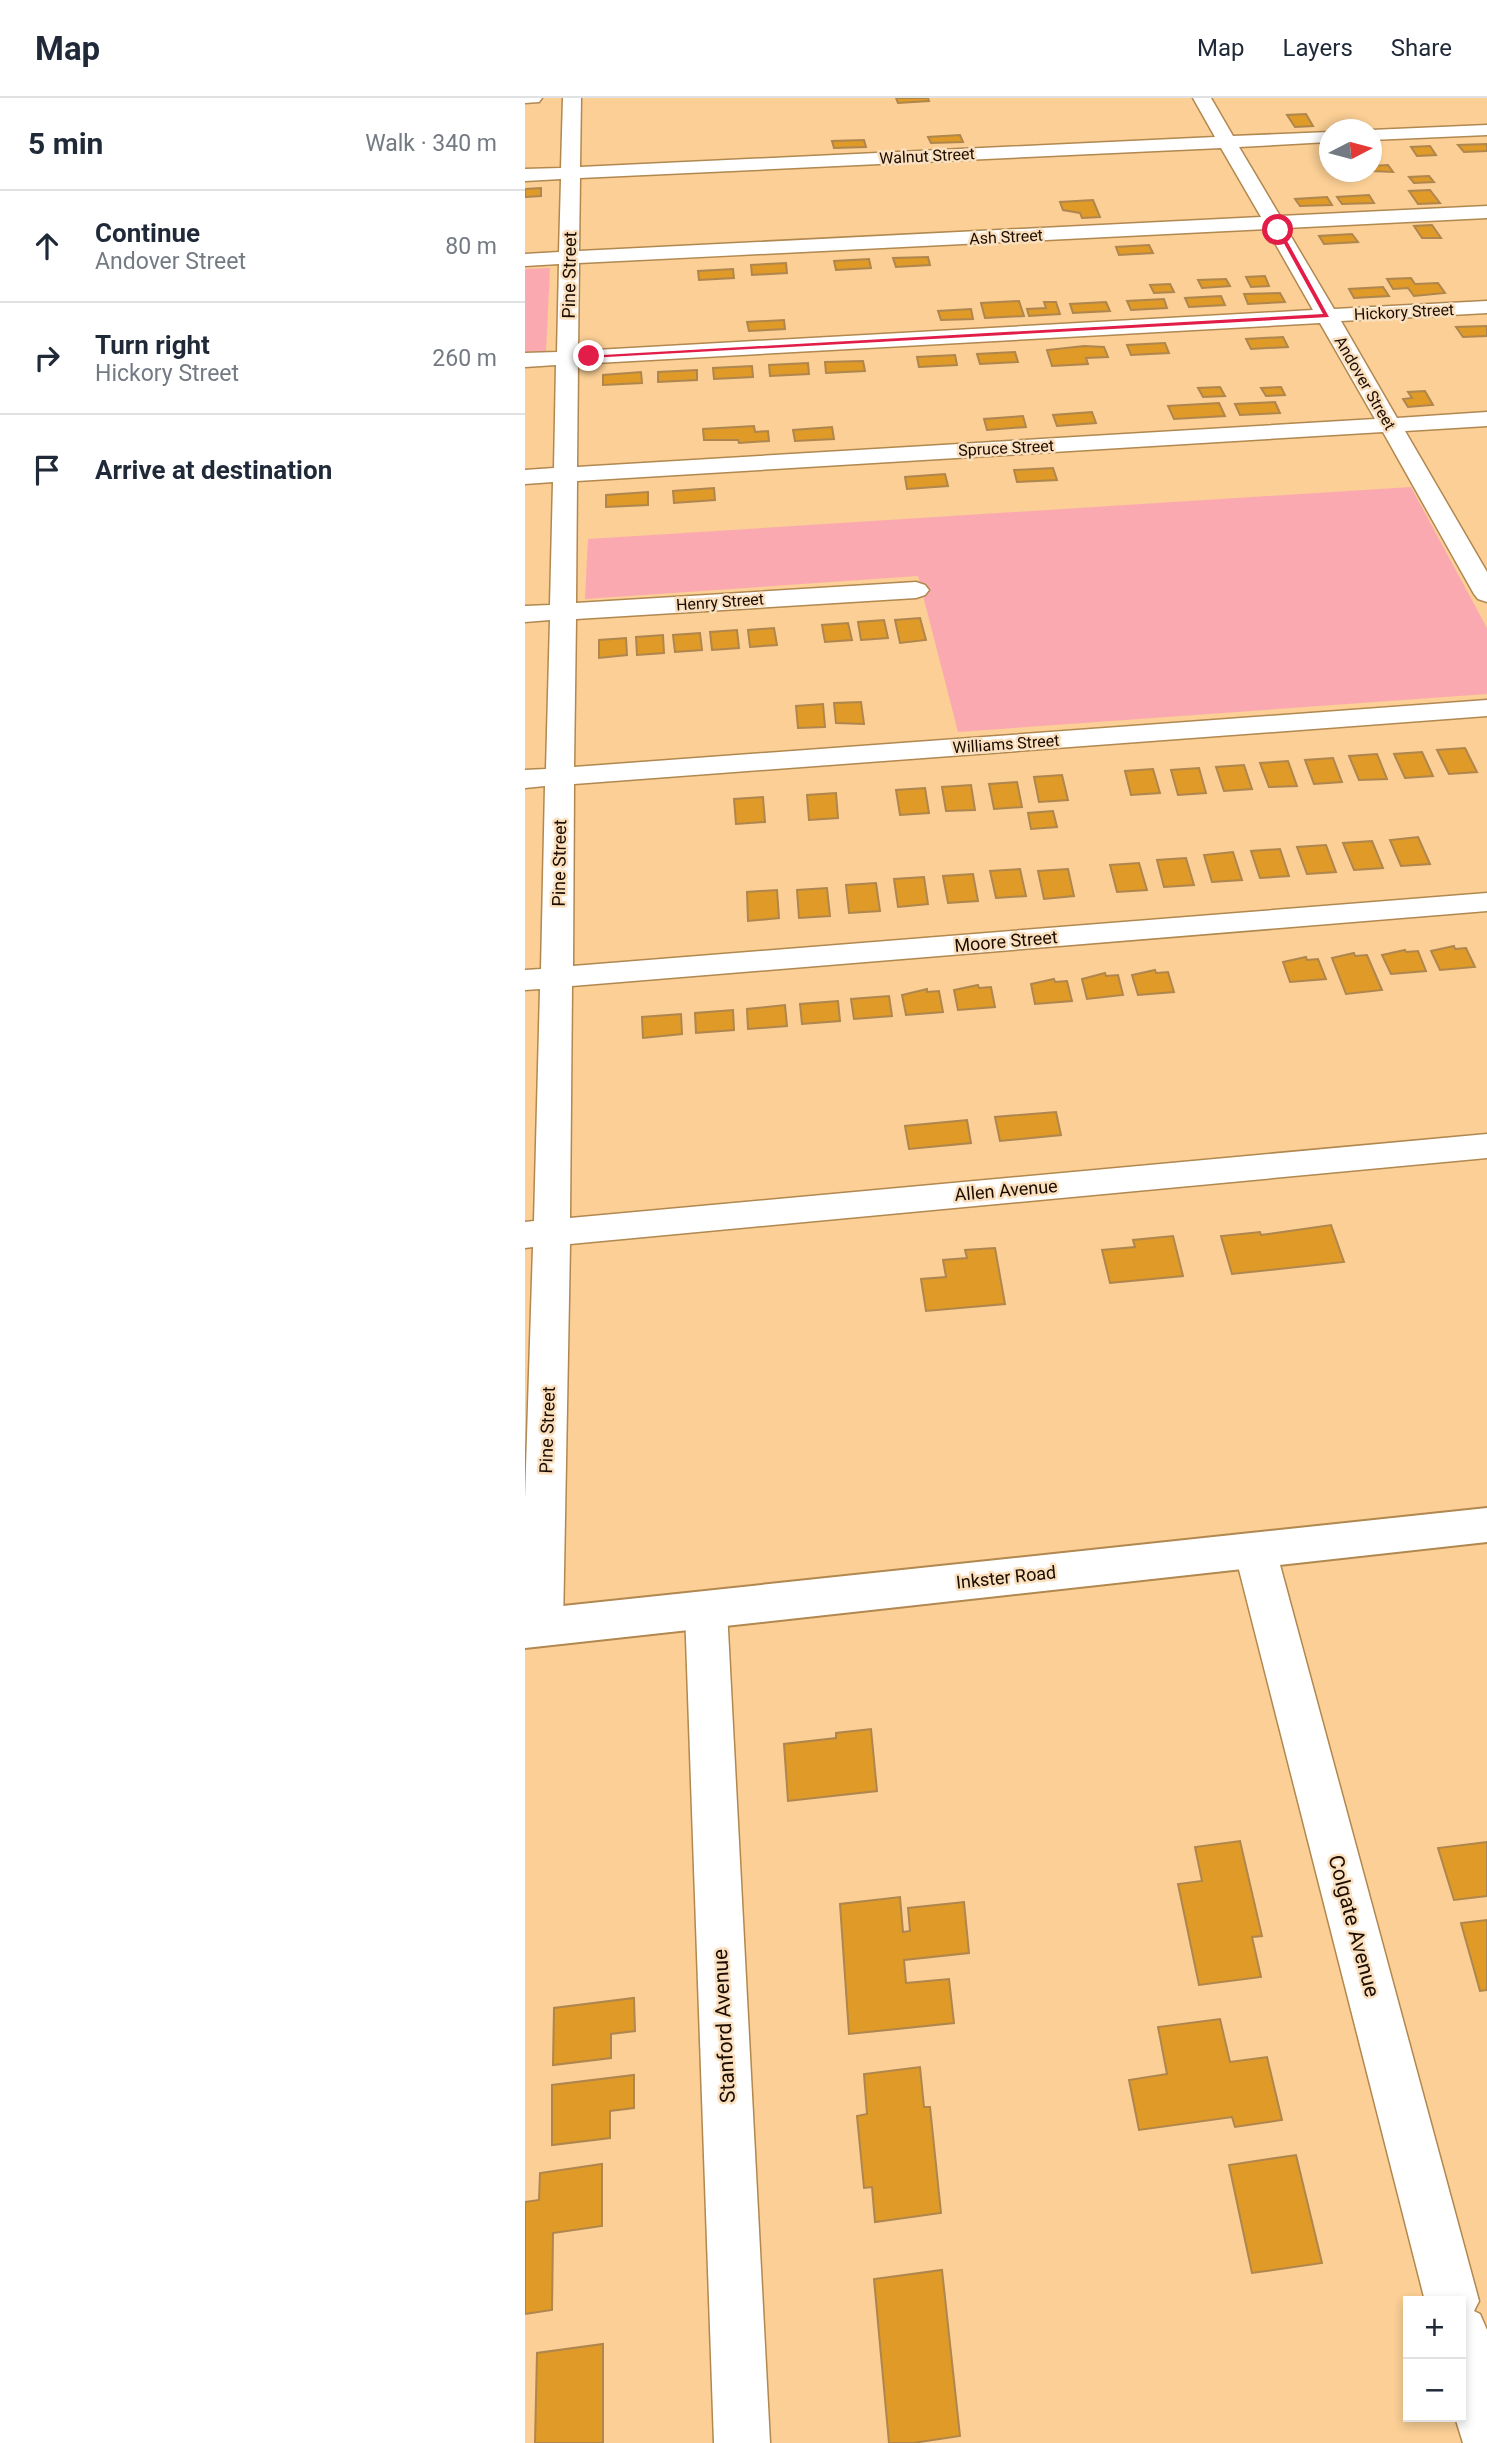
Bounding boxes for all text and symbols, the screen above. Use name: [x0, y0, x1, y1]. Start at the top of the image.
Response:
text: Map: [35, 29, 100, 68]
text: Map: [1197, 34, 1245, 62]
text: Layers: [1283, 34, 1353, 62]
text: Share: [1391, 34, 1452, 62]
north arrow: [1319, 119, 1382, 182]
text: 5 min: [28, 126, 103, 161]
text: Walk · 340 m: [365, 130, 497, 157]
street label: Walnut Street: [879, 144, 975, 168]
route start: [1262, 214, 1293, 245]
text: Continue: [95, 218, 200, 248]
street label: Ash Street: [969, 226, 1043, 248]
icon: ahead: [28, 227, 66, 265]
street label: Pine Street: [558, 231, 580, 319]
text: 80 m: [445, 233, 497, 260]
text: Andover Street: [95, 248, 246, 275]
street label: Hickory Street: [1353, 300, 1455, 324]
text: Turn right: [95, 330, 210, 360]
street label: Andover Street: [1331, 333, 1399, 433]
icon: right: [28, 339, 66, 377]
route end: [573, 340, 604, 371]
text: 260 m: [432, 345, 497, 372]
text: Hickory Street: [95, 360, 239, 387]
street label: Spruce Street: [958, 436, 1054, 460]
icon: arrive: [28, 451, 66, 489]
text: Arrive at destination: [95, 455, 332, 485]
street label: Henry Street: [675, 589, 765, 615]
street label: Williams Street: [952, 731, 1060, 757]
street label: Pine Street: [548, 819, 570, 907]
street label: Moore Street: [953, 926, 1059, 956]
street label: Allen Avenue: [954, 1175, 1058, 1205]
street label: Pine Street: [535, 1386, 559, 1474]
street label: Inkster Road: [955, 1561, 1057, 1593]
street label: Colgate Avenue: [1324, 1852, 1384, 2000]
street label: Stanford Avenue: [708, 1948, 740, 2104]
map controls: [1403, 2296, 1466, 2422]
button: +: [1403, 2296, 1466, 2359]
button: −: [1403, 2359, 1466, 2422]

